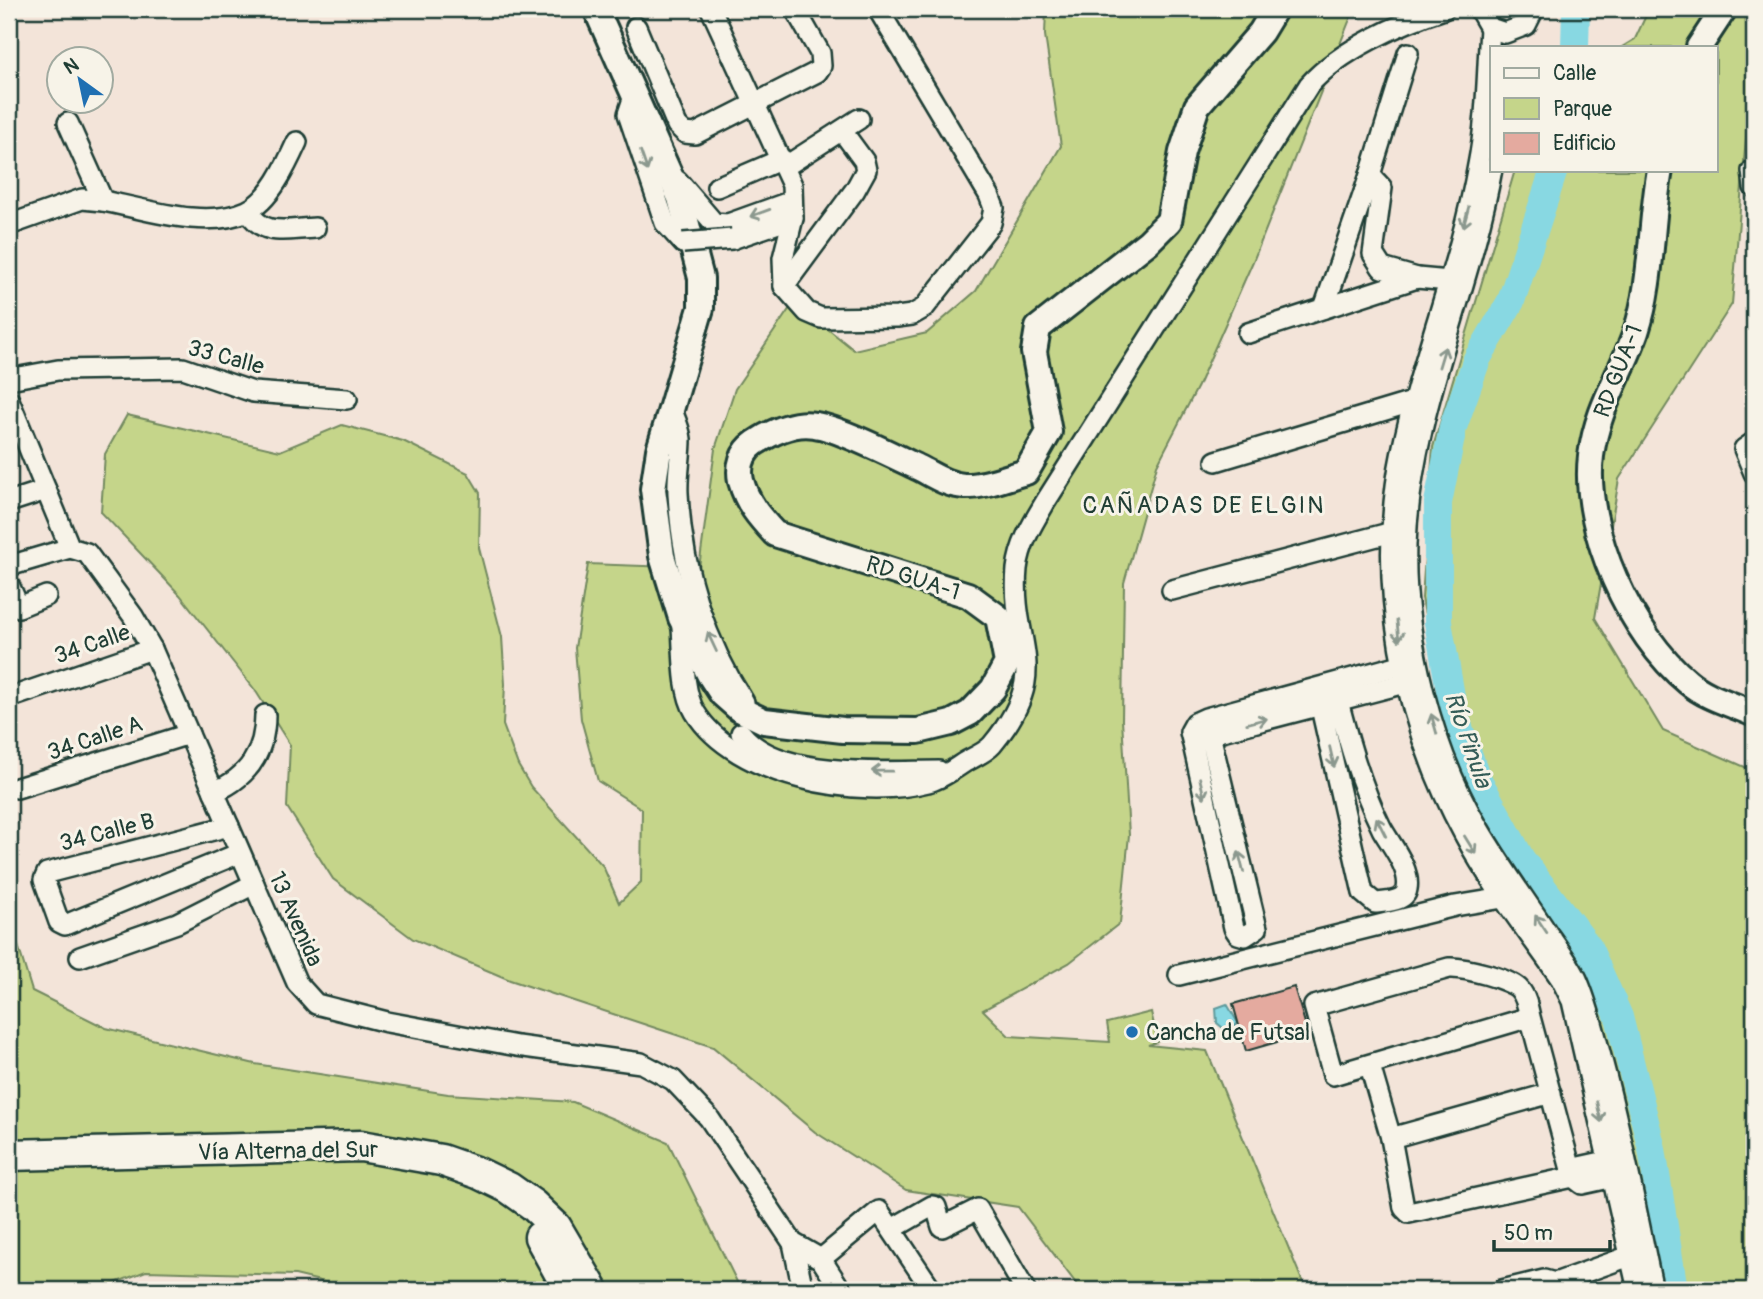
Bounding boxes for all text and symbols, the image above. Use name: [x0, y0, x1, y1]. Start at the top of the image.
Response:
north arrow: [46, 46, 116, 116]
legend: [1490, 46, 1718, 172]
text: N: [59, 53, 83, 80]
text: Calle: [1553, 60, 1597, 87]
text: Parque: [1553, 96, 1612, 123]
text: Edificio: [1553, 130, 1616, 157]
one-way arrow: [638, 150, 651, 172]
one-way arrow: [1459, 205, 1472, 228]
one-way arrow: [750, 208, 772, 221]
street label: RD GUA-1: [1587, 321, 1649, 421]
street label: 33 Calle: [185, 333, 268, 381]
one-way arrow: [1437, 346, 1450, 368]
district label: CAÑADAS DE ELGIN: [1082, 491, 1326, 520]
street label: RD GUA-1: [862, 549, 964, 607]
street label: 34 Calle: [50, 617, 134, 670]
one-way arrow: [1391, 619, 1404, 642]
one-way arrow: [705, 632, 718, 653]
water label: Río Pinula: [1438, 689, 1498, 793]
street label: 34 Calle A: [44, 709, 146, 767]
one-way arrow: [1427, 713, 1440, 736]
one-way arrow: [1245, 714, 1268, 727]
one-way arrow: [1326, 745, 1339, 768]
one-way arrow: [871, 764, 894, 777]
one-way arrow: [1196, 776, 1210, 799]
street label: 34 Calle B: [57, 806, 157, 858]
one-way arrow: [1374, 817, 1388, 838]
one-way arrow: [1464, 834, 1478, 854]
one-way arrow: [1234, 851, 1247, 873]
street label: 13 Avenida: [262, 867, 330, 971]
one-way arrow: [1534, 914, 1548, 934]
place label: Cancha de Futsal: [1146, 1018, 1310, 1047]
marker: Cancha de Futsal: [1124, 1024, 1140, 1040]
one-way arrow: [1593, 1100, 1606, 1123]
street label: Vía Alterna del Sur: [198, 1135, 378, 1167]
scale bar: [1494, 1208, 1609, 1252]
text: 50 m: [1504, 1220, 1553, 1247]

